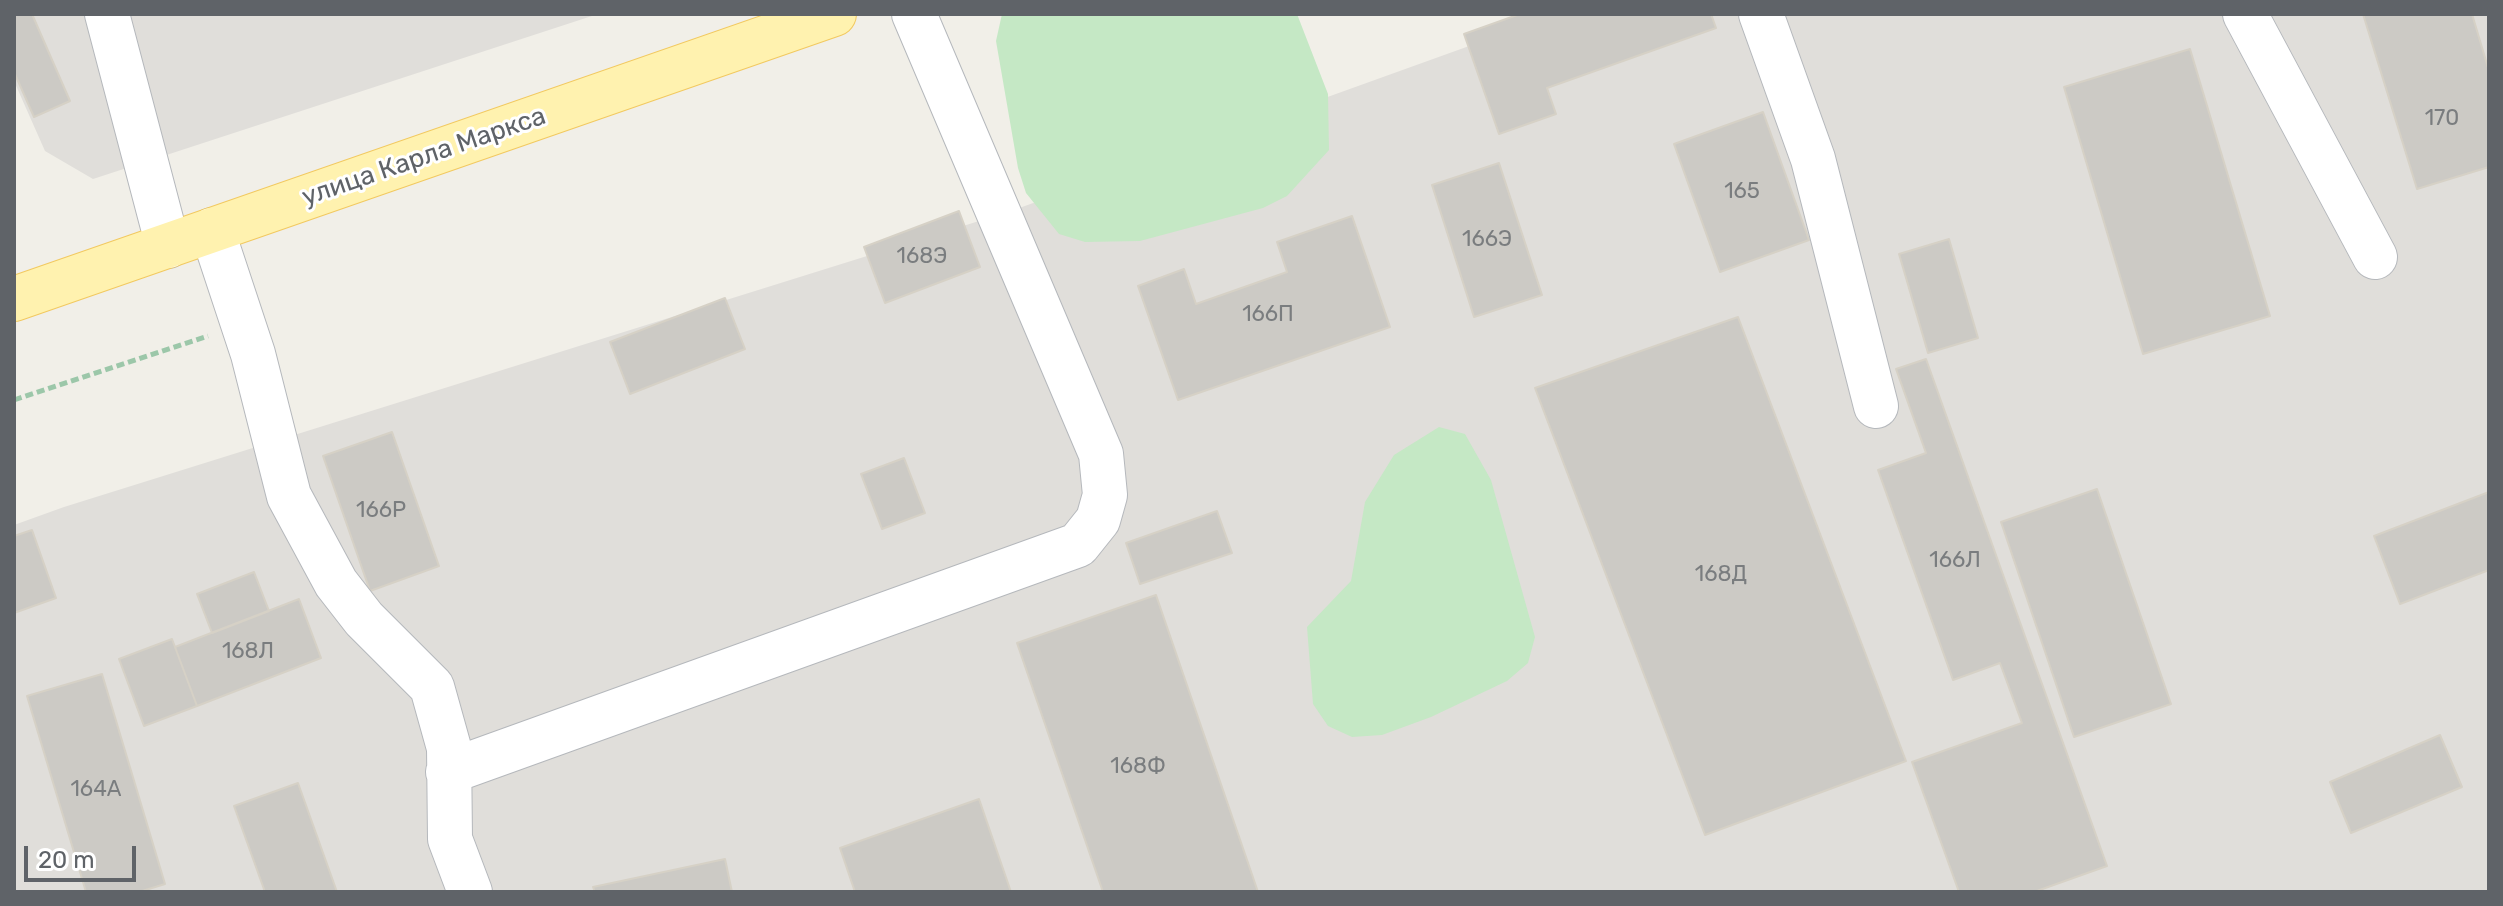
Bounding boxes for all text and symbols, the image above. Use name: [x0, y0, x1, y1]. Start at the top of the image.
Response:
street label: улица Карла Маркса: [298, 101, 550, 213]
house number: 170: [2425, 106, 2459, 132]
house number: 165: [1724, 179, 1760, 205]
house number: 166Э: [1462, 227, 1512, 253]
house number: 168Э: [897, 244, 947, 270]
house number: 166П: [1242, 302, 1294, 328]
house number: 166Р: [356, 498, 406, 524]
house number: 166Л: [1929, 548, 1981, 574]
house number: 168Д: [1695, 562, 1747, 588]
house number: 168Л: [222, 639, 274, 665]
house number: 168Ф: [1110, 754, 1166, 780]
house number: 164А: [70, 777, 122, 803]
scale bar: [28, 830, 140, 880]
text: 20 m: [38, 846, 95, 874]

